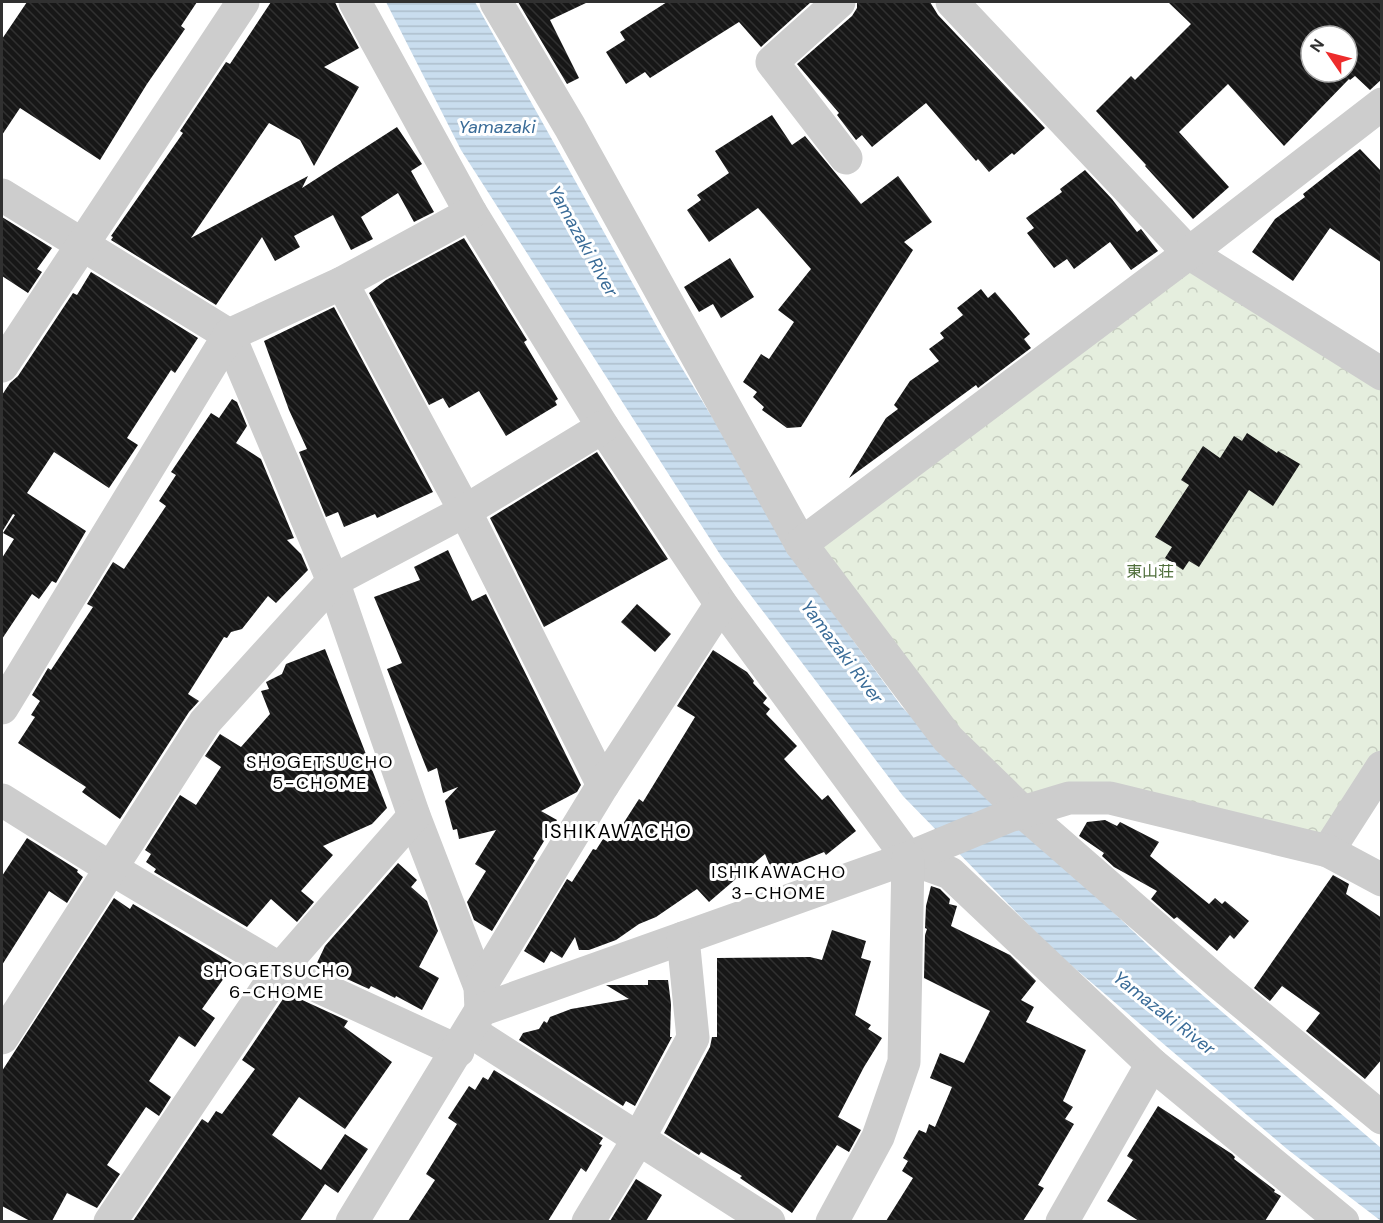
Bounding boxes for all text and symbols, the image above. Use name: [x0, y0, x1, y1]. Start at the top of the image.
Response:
north arrow: [1299, 24, 1359, 84]
text: N: [1305, 35, 1329, 56]
water label: Yamazaki: [458, 115, 536, 139]
water label: Yamazaki River: [543, 181, 624, 302]
park label: 東山荘: [1126, 561, 1174, 582]
water label: Yamazaki River: [795, 595, 890, 710]
district label: SHOGETSUCHO 5-CHOME: [246, 750, 394, 795]
district label: ISHIKAWACHO: [544, 818, 692, 844]
district label: ISHIKAWACHO 3-CHOME: [711, 860, 847, 905]
district label: SHOGETSUCHO 6-CHOME: [203, 959, 351, 1004]
water label: Yamazaki River: [1108, 966, 1221, 1061]

